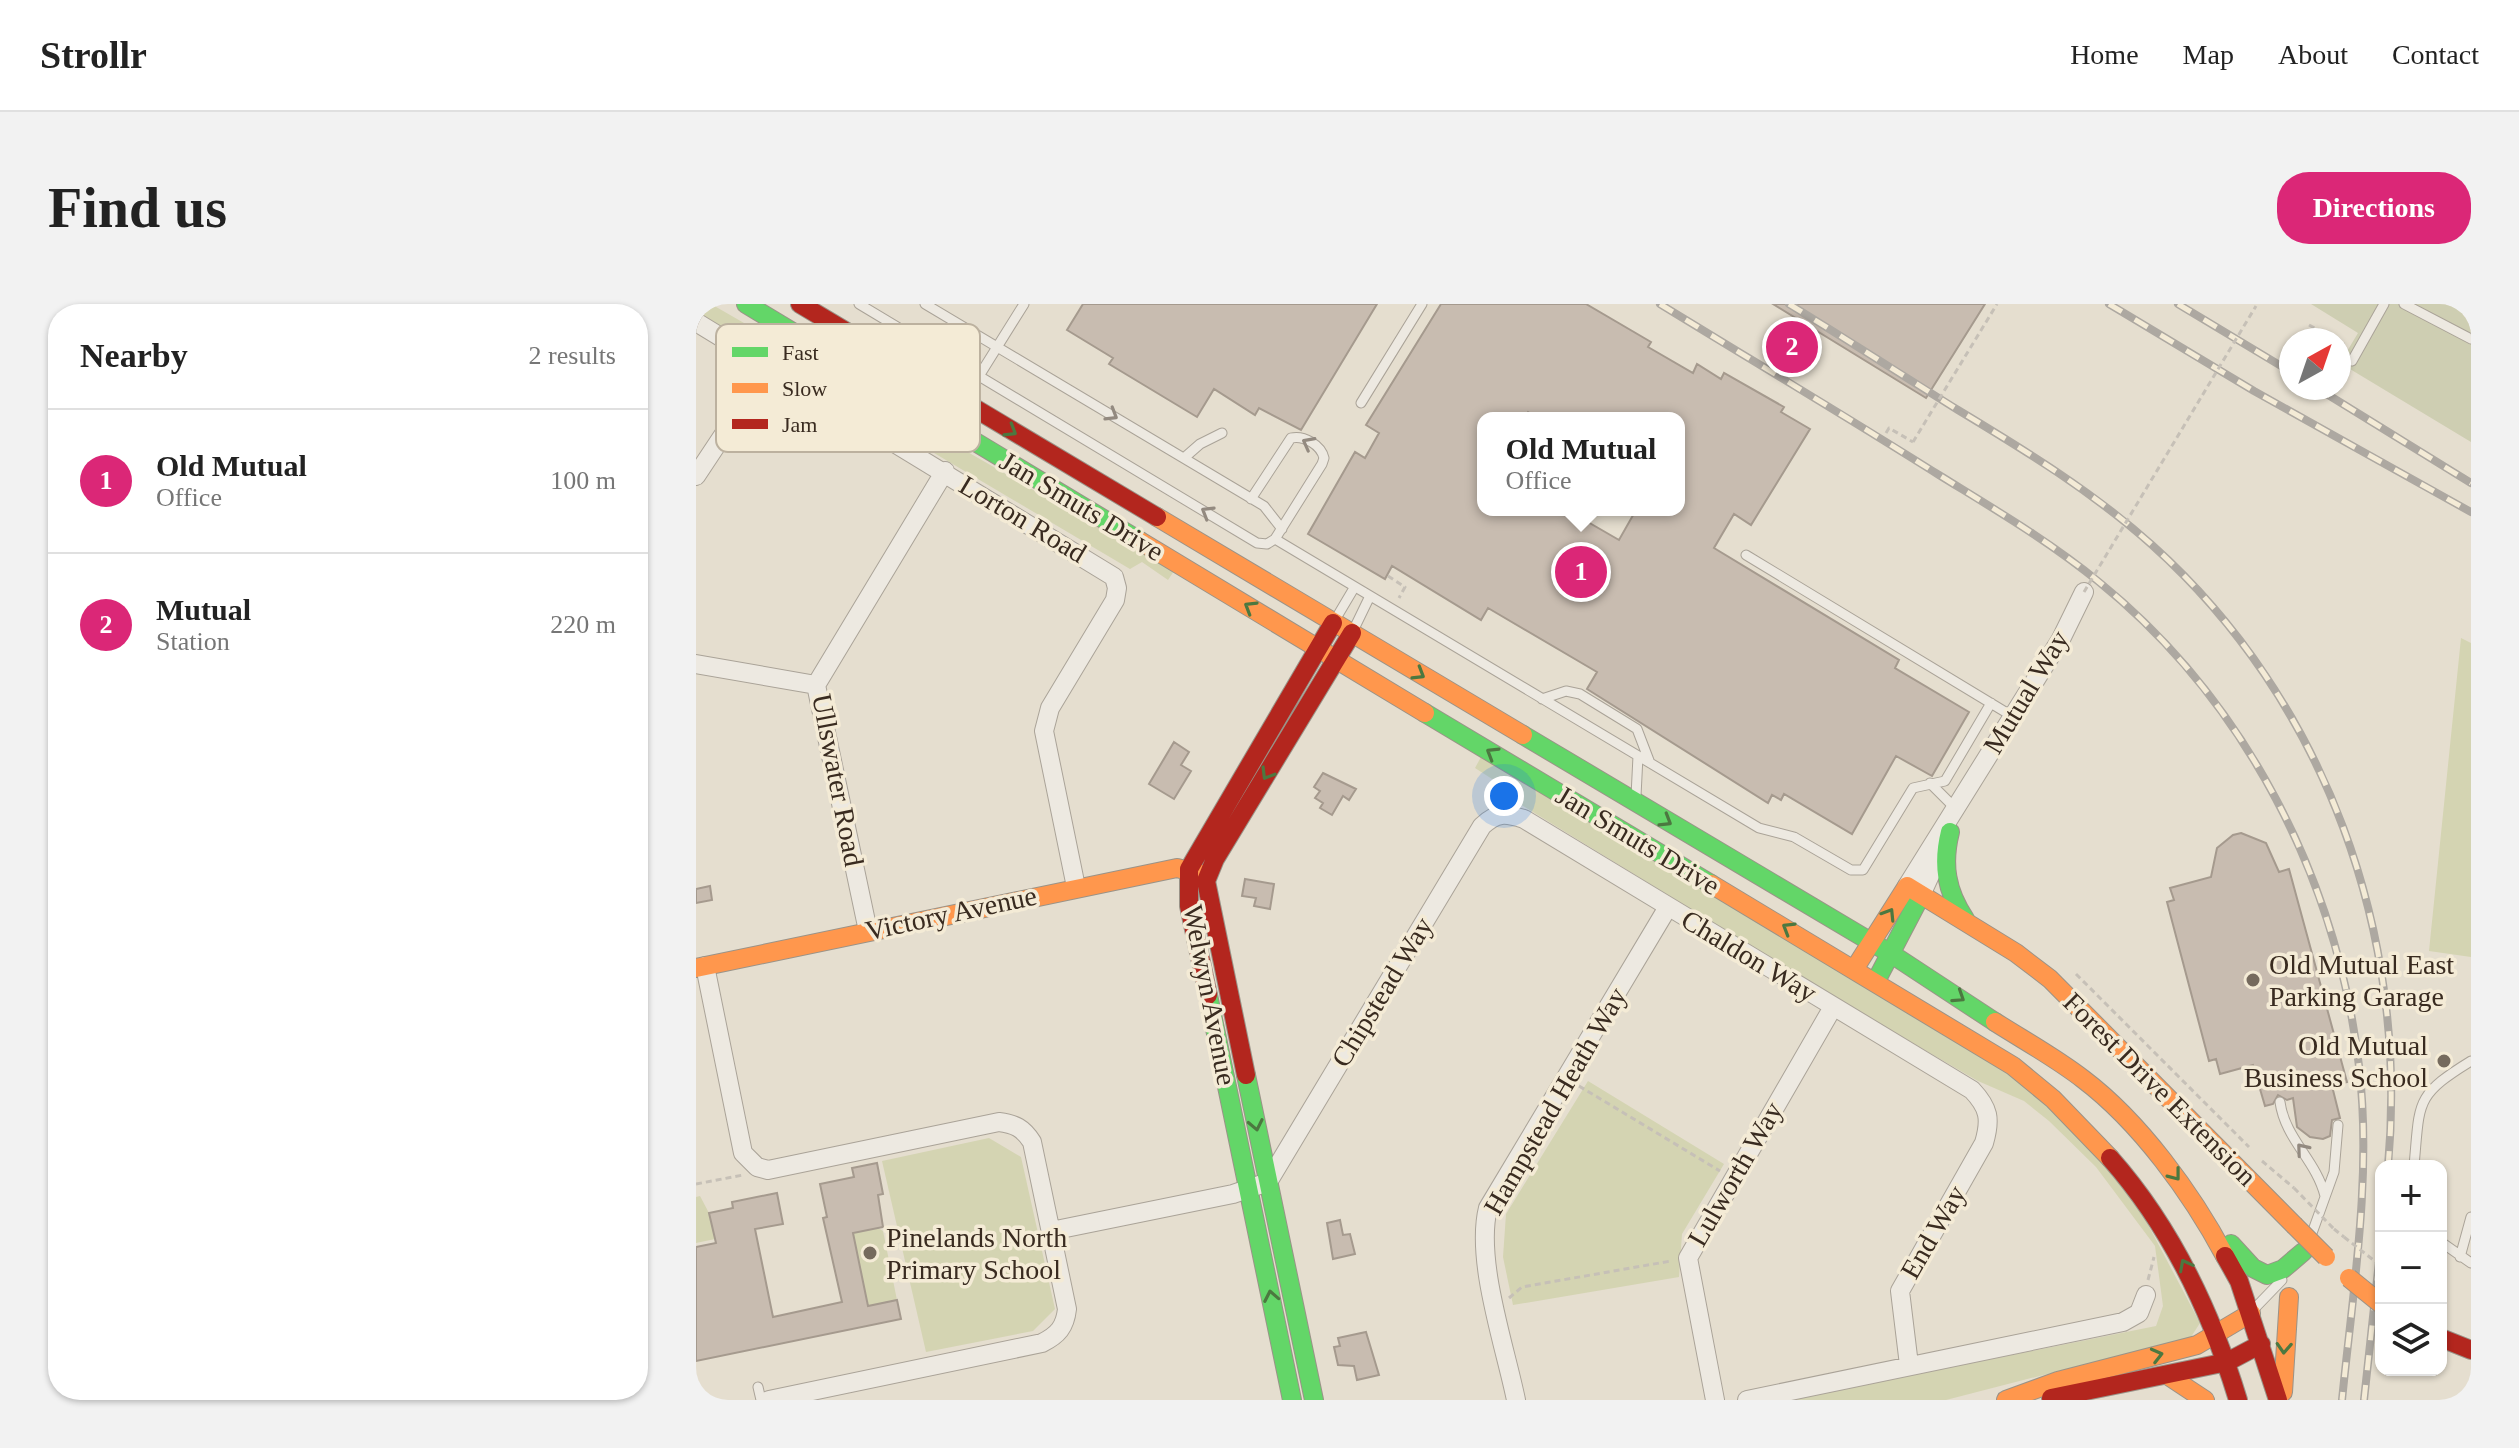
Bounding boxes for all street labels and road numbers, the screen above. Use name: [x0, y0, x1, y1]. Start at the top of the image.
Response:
street label: Jan Smuts Drive: [995, 445, 1169, 567]
street label: Lorton Road: [954, 469, 1092, 569]
street label: Mutual Way: [1977, 625, 2075, 759]
street label: Ullswater Road: [806, 691, 870, 869]
street label: Jan Smuts Drive: [1551, 779, 1725, 901]
street label: Victory Avenue: [863, 880, 1039, 946]
street label: Welwyn Avenue: [1177, 902, 1243, 1088]
street label: Chaldon Way: [1676, 904, 1822, 1008]
street label: Chipstead Way: [1325, 912, 1439, 1072]
street label: Hampstead Heath Way: [1477, 982, 1633, 1220]
street label: Forest Drive Extension: [2057, 986, 2263, 1192]
street label: Lulworth Way: [1681, 1096, 1789, 1252]
street label: End Way: [1894, 1180, 1972, 1284]

